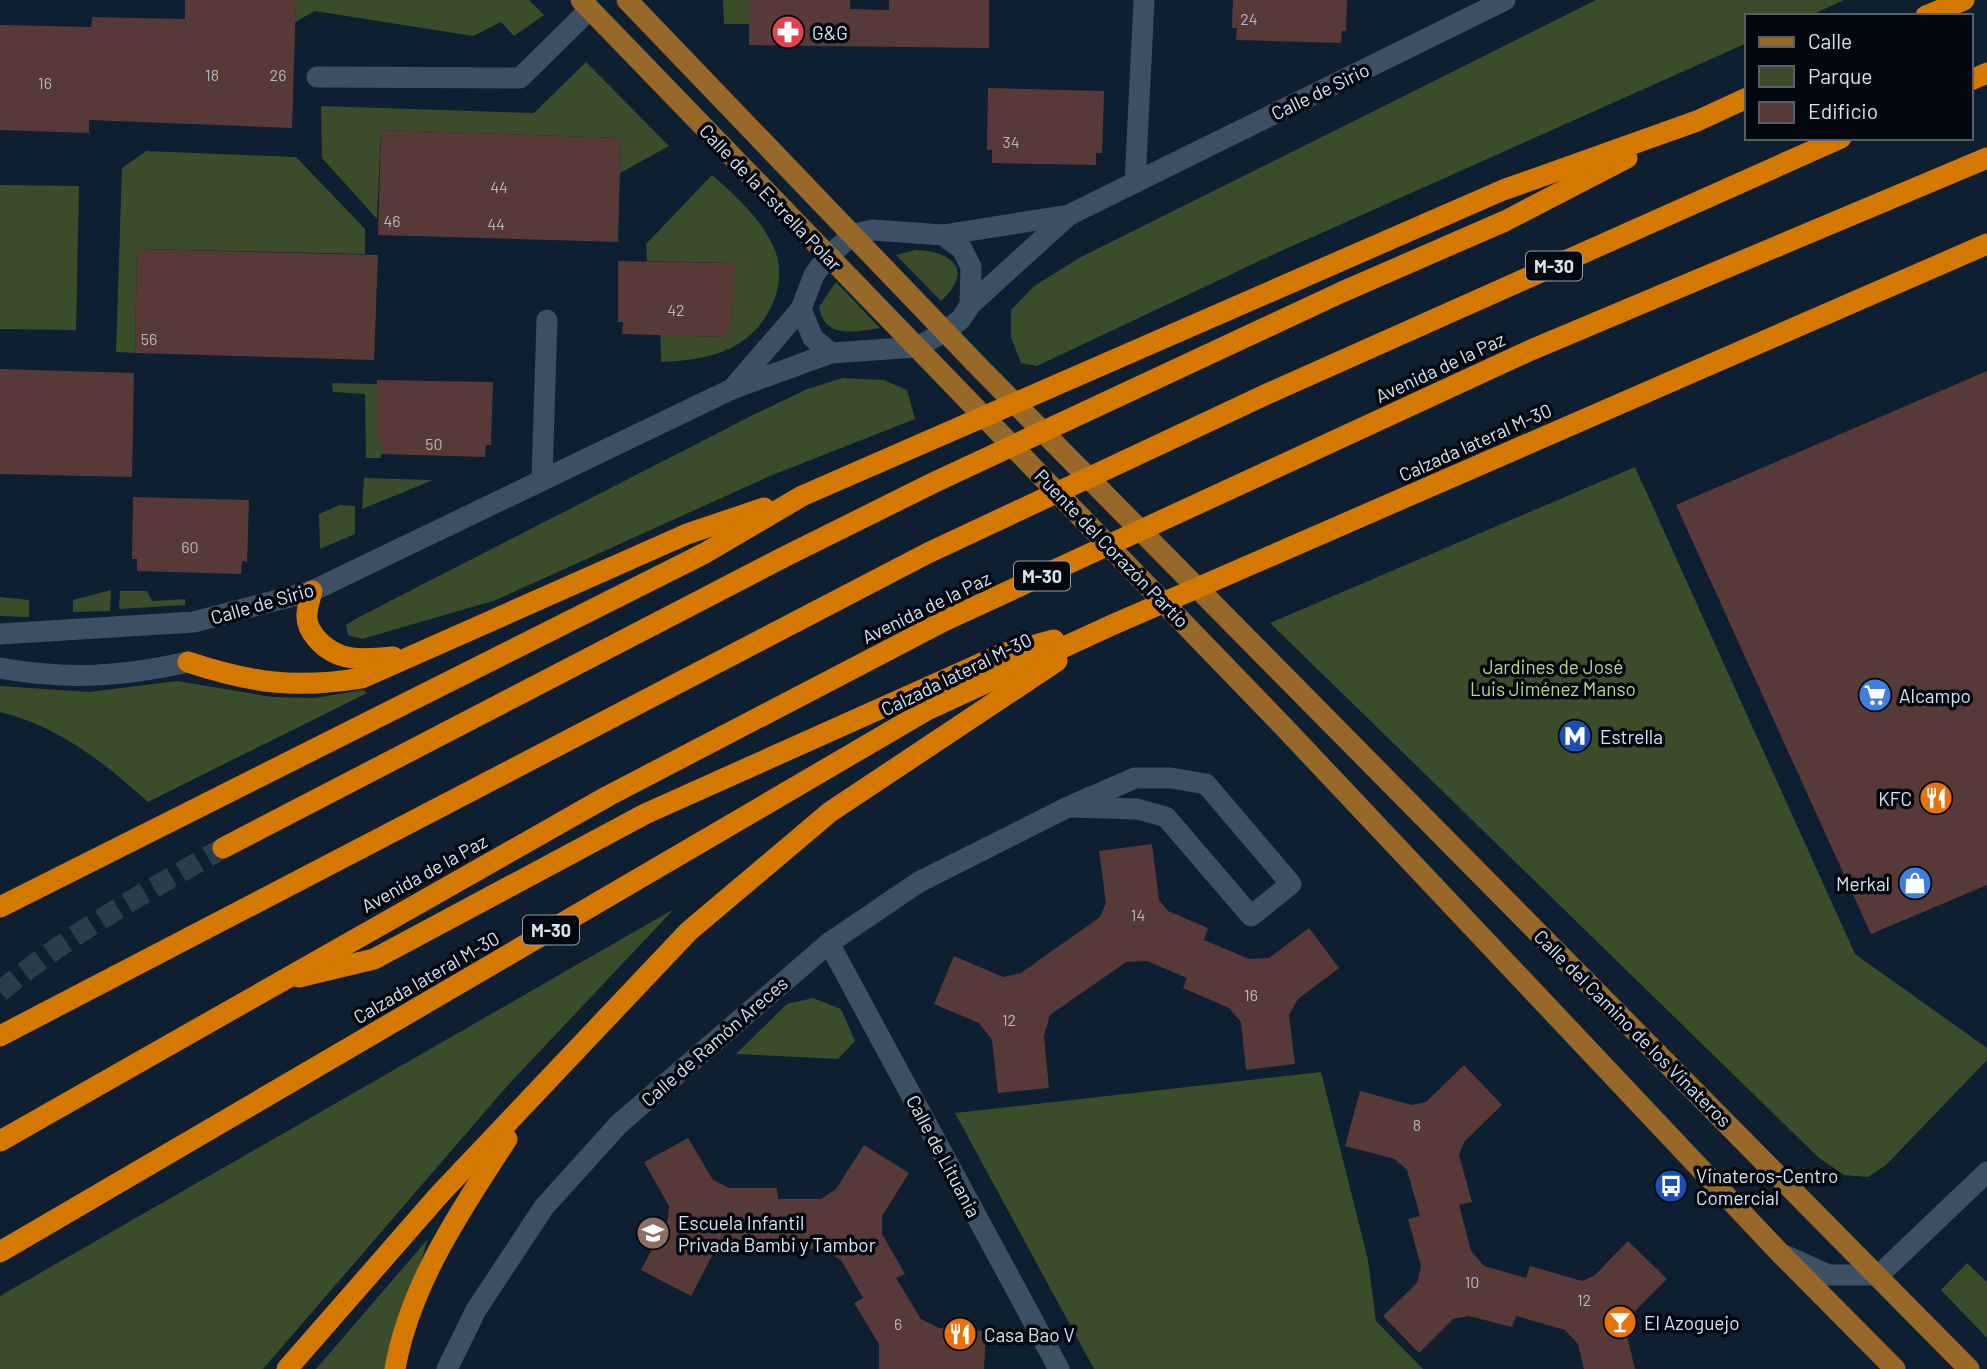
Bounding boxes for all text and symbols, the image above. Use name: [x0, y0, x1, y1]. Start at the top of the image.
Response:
house number: 24: [1240, 9, 1258, 28]
pharmacy icon: G&G: [769, 13, 807, 51]
legend: [1745, 14, 1973, 140]
place label: G&G: [812, 21, 848, 44]
text: Calle: [1808, 28, 1852, 53]
street label: Calle de Sirio: [1267, 57, 1373, 125]
text: Parque: [1808, 63, 1873, 88]
house number: 18: [205, 65, 219, 84]
house number: 26: [270, 65, 286, 84]
house number: 16: [38, 73, 52, 92]
text: Edificio: [1808, 98, 1878, 123]
street label: Calle de la Estrella Polar: [695, 119, 847, 275]
house number: 34: [1002, 132, 1020, 151]
house number: 44: [490, 177, 508, 196]
house number: 46: [383, 211, 401, 230]
house number: 44: [487, 214, 505, 233]
road number: M-30: [1526, 252, 1582, 280]
house number: 42: [667, 300, 685, 319]
street label: Avenida de la Paz: [1372, 327, 1508, 407]
house number: 56: [141, 329, 157, 348]
street label: Calzada lateral M-30: [1395, 398, 1555, 486]
house number: 50: [425, 434, 443, 453]
street label: Puente del Corazón Partío: [1030, 464, 1194, 632]
house number: 60: [181, 537, 199, 556]
road number: M-30: [1014, 562, 1070, 590]
street label: Avenida de la Paz: [858, 566, 994, 648]
street label: Calle de Sirio: [208, 577, 316, 629]
street label: Calzada lateral M-30: [877, 628, 1035, 720]
park label: Jardines de José Luis Jiménez Manso: [1470, 655, 1636, 700]
supermarket icon: Alcampo: [1856, 676, 1894, 714]
place label: Alcampo: [1899, 684, 1971, 707]
metro station icon: Estrella: [1556, 717, 1594, 755]
place label: Estrella: [1600, 725, 1663, 748]
restaurant icon: KFC: [1917, 779, 1955, 817]
place label: KFC: [1878, 787, 1912, 810]
street label: Avenida de la Paz: [357, 829, 491, 917]
shop icon: Merkal: [1896, 864, 1934, 902]
place label: Merkal: [1836, 872, 1890, 895]
house number: 14: [1131, 905, 1145, 924]
road number: M-30: [523, 916, 579, 945]
street label: Calle del Camino de los Vinateros: [1530, 925, 1736, 1131]
street label: Calzada lateral M-30: [349, 926, 503, 1028]
street label: Calle de Ramón Areces: [636, 971, 792, 1111]
house number: 16: [1244, 985, 1258, 1004]
house number: 12: [1002, 1010, 1016, 1029]
street label: Calle de Lituania: [902, 1091, 986, 1221]
house number: 8: [1413, 1115, 1421, 1134]
place label: Vinateros-Centro Comercial: [1696, 1164, 1838, 1209]
bus stop icon: Vinateros-Centro Comercial: [1652, 1167, 1690, 1205]
place label: Escuela Infantil Privada Bambi y Tambor: [678, 1211, 876, 1256]
school or university icon: Escuela Infantil Privada Bambi y Tambor: [634, 1214, 672, 1252]
house number: 10: [1465, 1272, 1479, 1291]
house number: 12: [1577, 1290, 1591, 1309]
bar icon: El Azoguejo: [1601, 1303, 1639, 1341]
place label: El Azoguejo: [1644, 1311, 1740, 1334]
house number: 6: [894, 1314, 902, 1333]
restaurant icon: Casa Bao V: [941, 1315, 979, 1353]
place label: Casa Bao V: [984, 1323, 1075, 1346]

